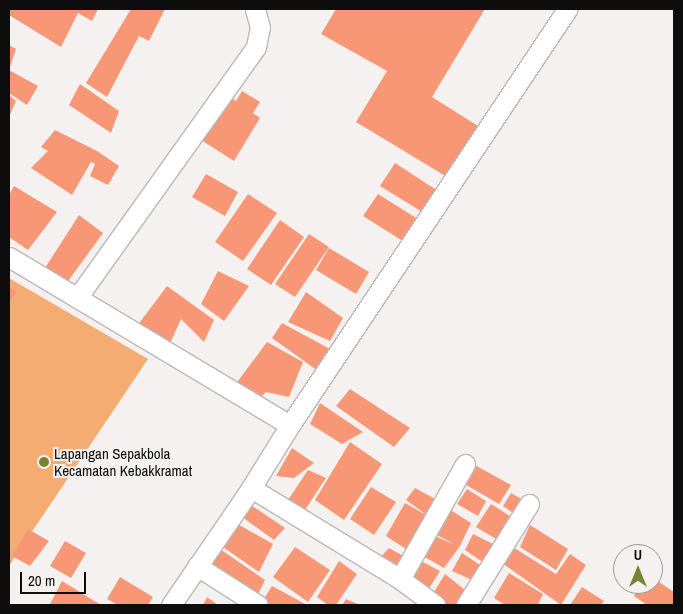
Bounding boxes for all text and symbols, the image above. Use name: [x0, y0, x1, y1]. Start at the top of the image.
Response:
place label: Lapangan Sepakbola Kecamatan Kebakkramat: [54, 444, 192, 479]
marker: Lapangan Sepakbola Kecamatan Kebakkramat: [38, 456, 50, 468]
north arrow: [613, 544, 663, 594]
text: U: [634, 546, 642, 564]
scale bar: [22, 562, 89, 594]
text: 20 m: [28, 570, 55, 591]

